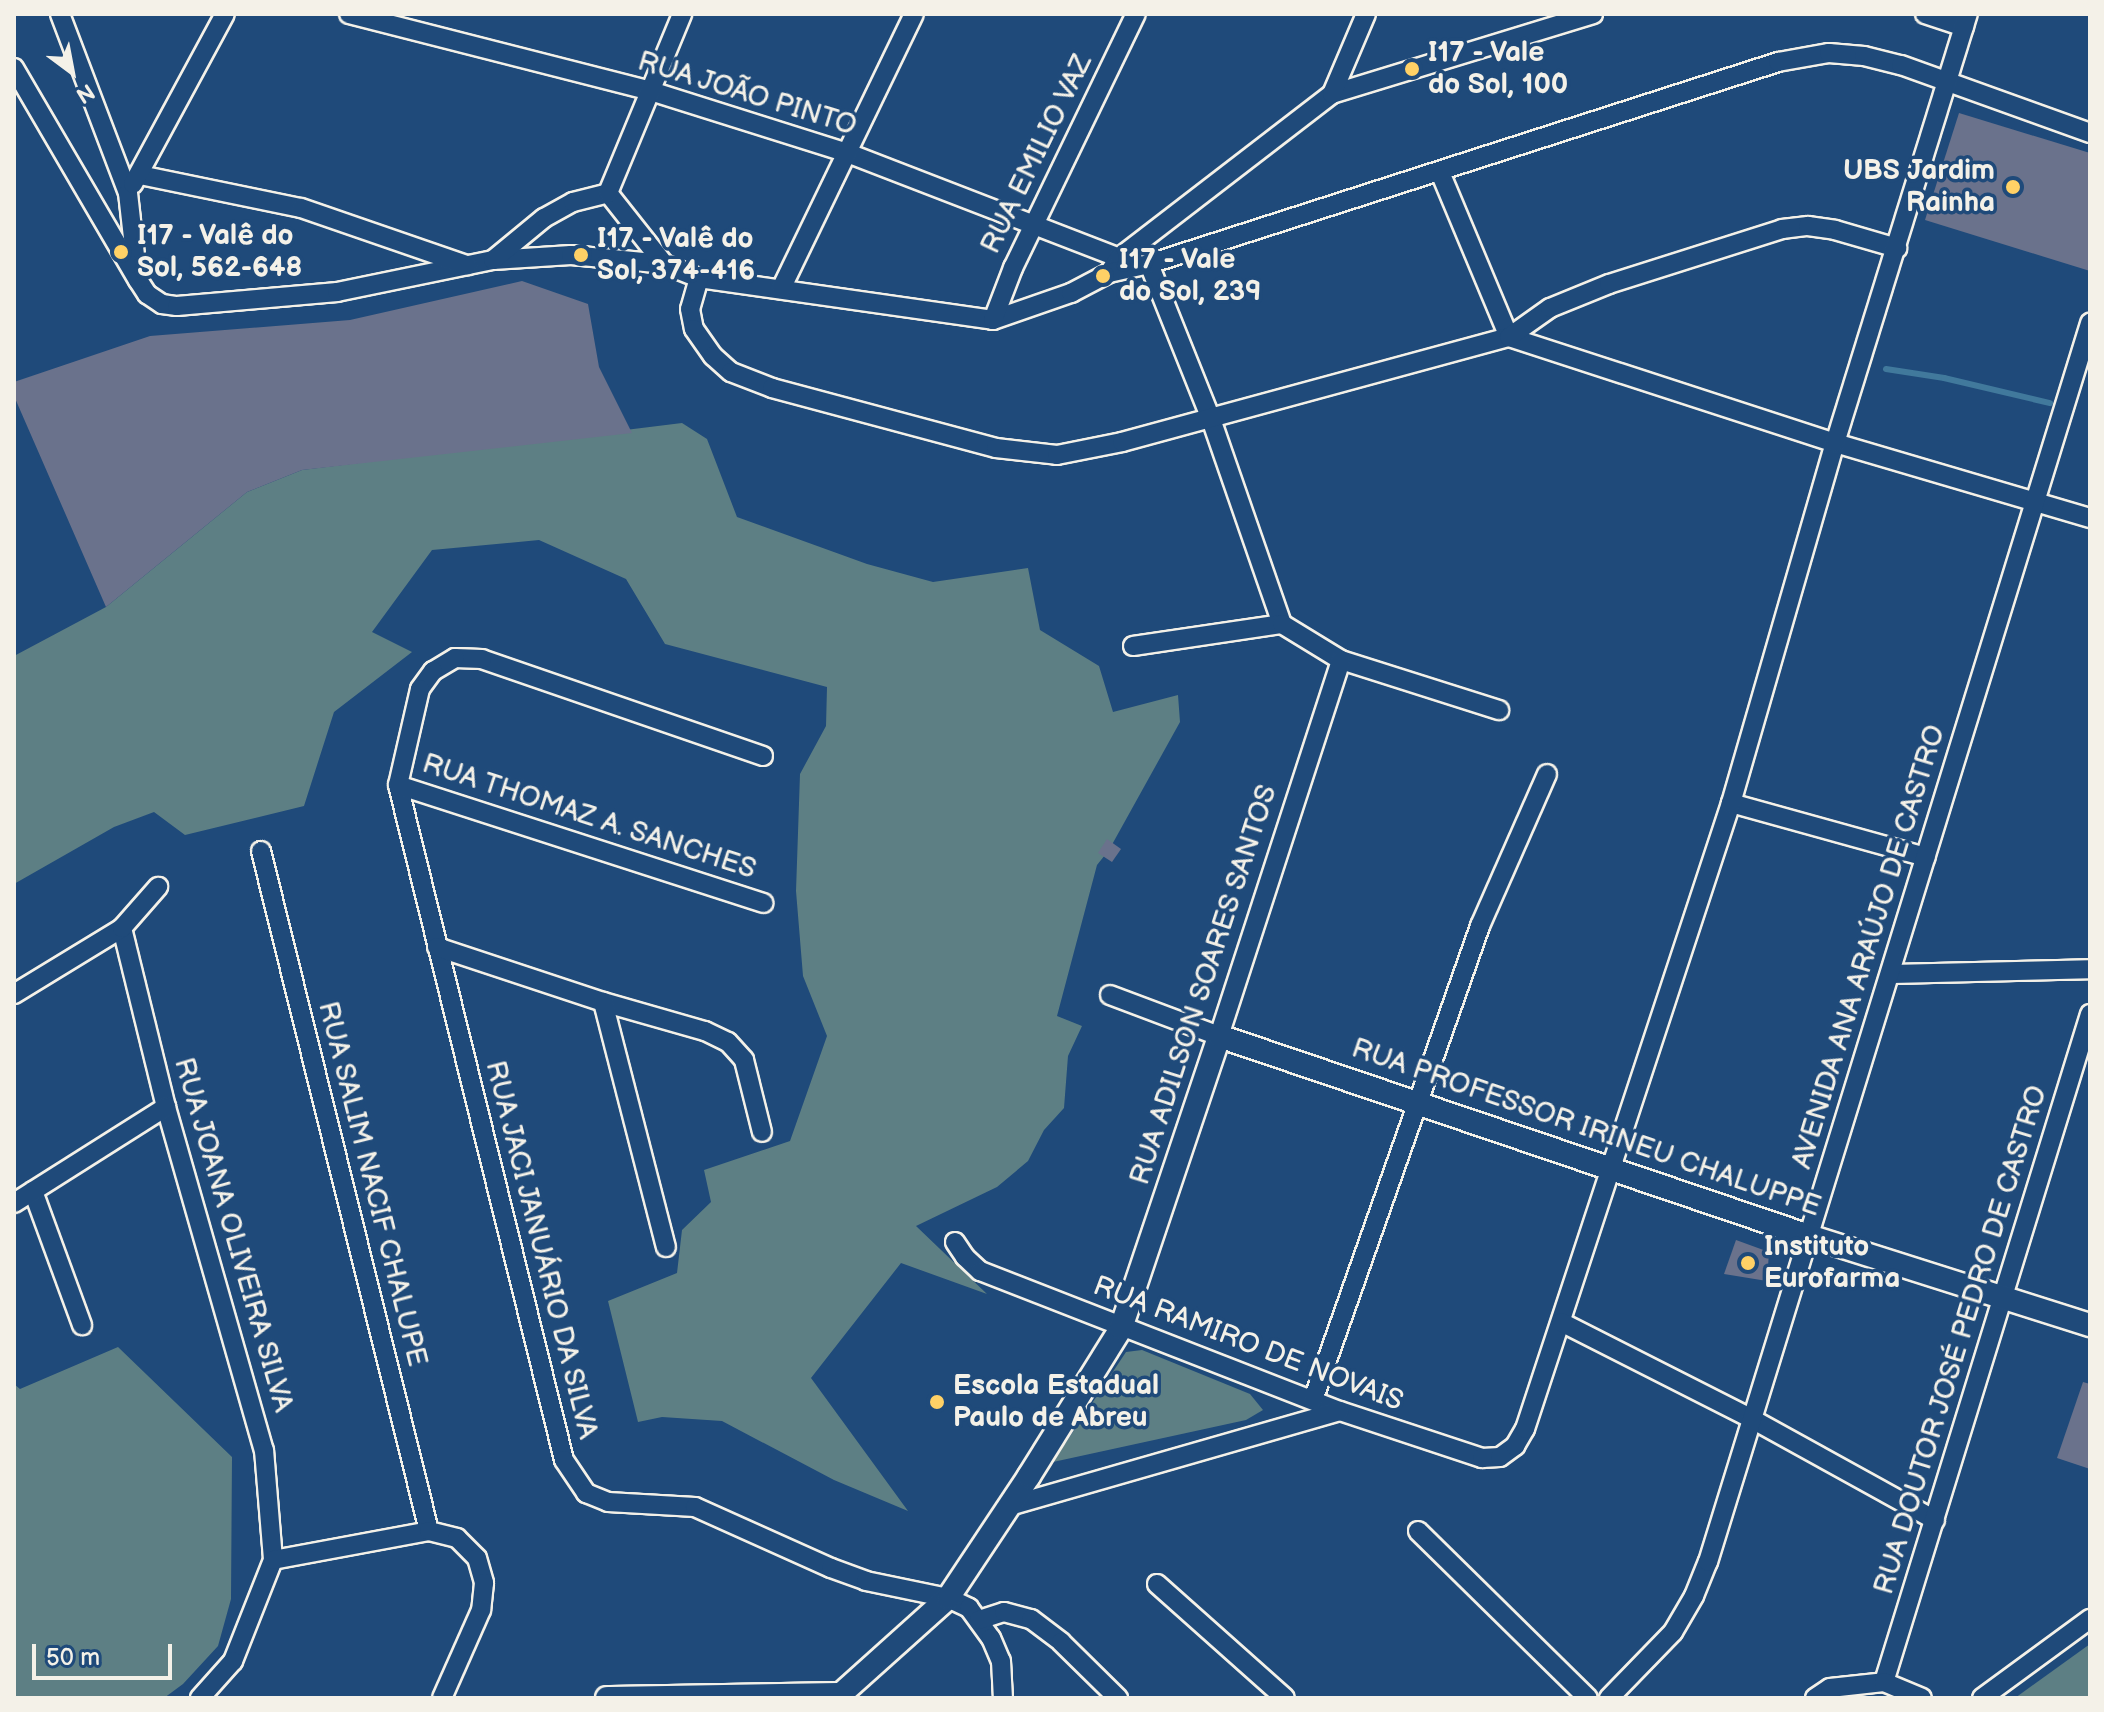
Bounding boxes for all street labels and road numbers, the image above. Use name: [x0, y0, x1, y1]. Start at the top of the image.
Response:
street label: RUA JOÃO PINTO: [633, 45, 861, 143]
street label: RUA EMILIO VAZ: [974, 48, 1100, 260]
street label: AVENIDA ANA ARAÚJO DE CASTRO: [1785, 721, 1953, 1173]
street label: RUA THOMAZ A. SANCHES: [417, 747, 761, 887]
street label: RUA ADILSON SOARES SANTOS: [1123, 780, 1285, 1190]
street label: RUA SALIM NACIF CHALUPE: [310, 998, 434, 1370]
street label: RUA PROFESSOR IRINEU CHALUPPE: [1347, 1032, 1825, 1224]
street label: RUA JOANA OLIVEIRA SILVA: [166, 1053, 300, 1417]
street label: RUA JACI JANUÁRIO DA SILVA: [477, 1056, 605, 1444]
street label: RUA DOUTOR JOSÉ PEDRO DE CASTRO: [1867, 1081, 2055, 1599]
street label: RUA RAMIRO DE NOVAIS: [1088, 1269, 1408, 1419]

